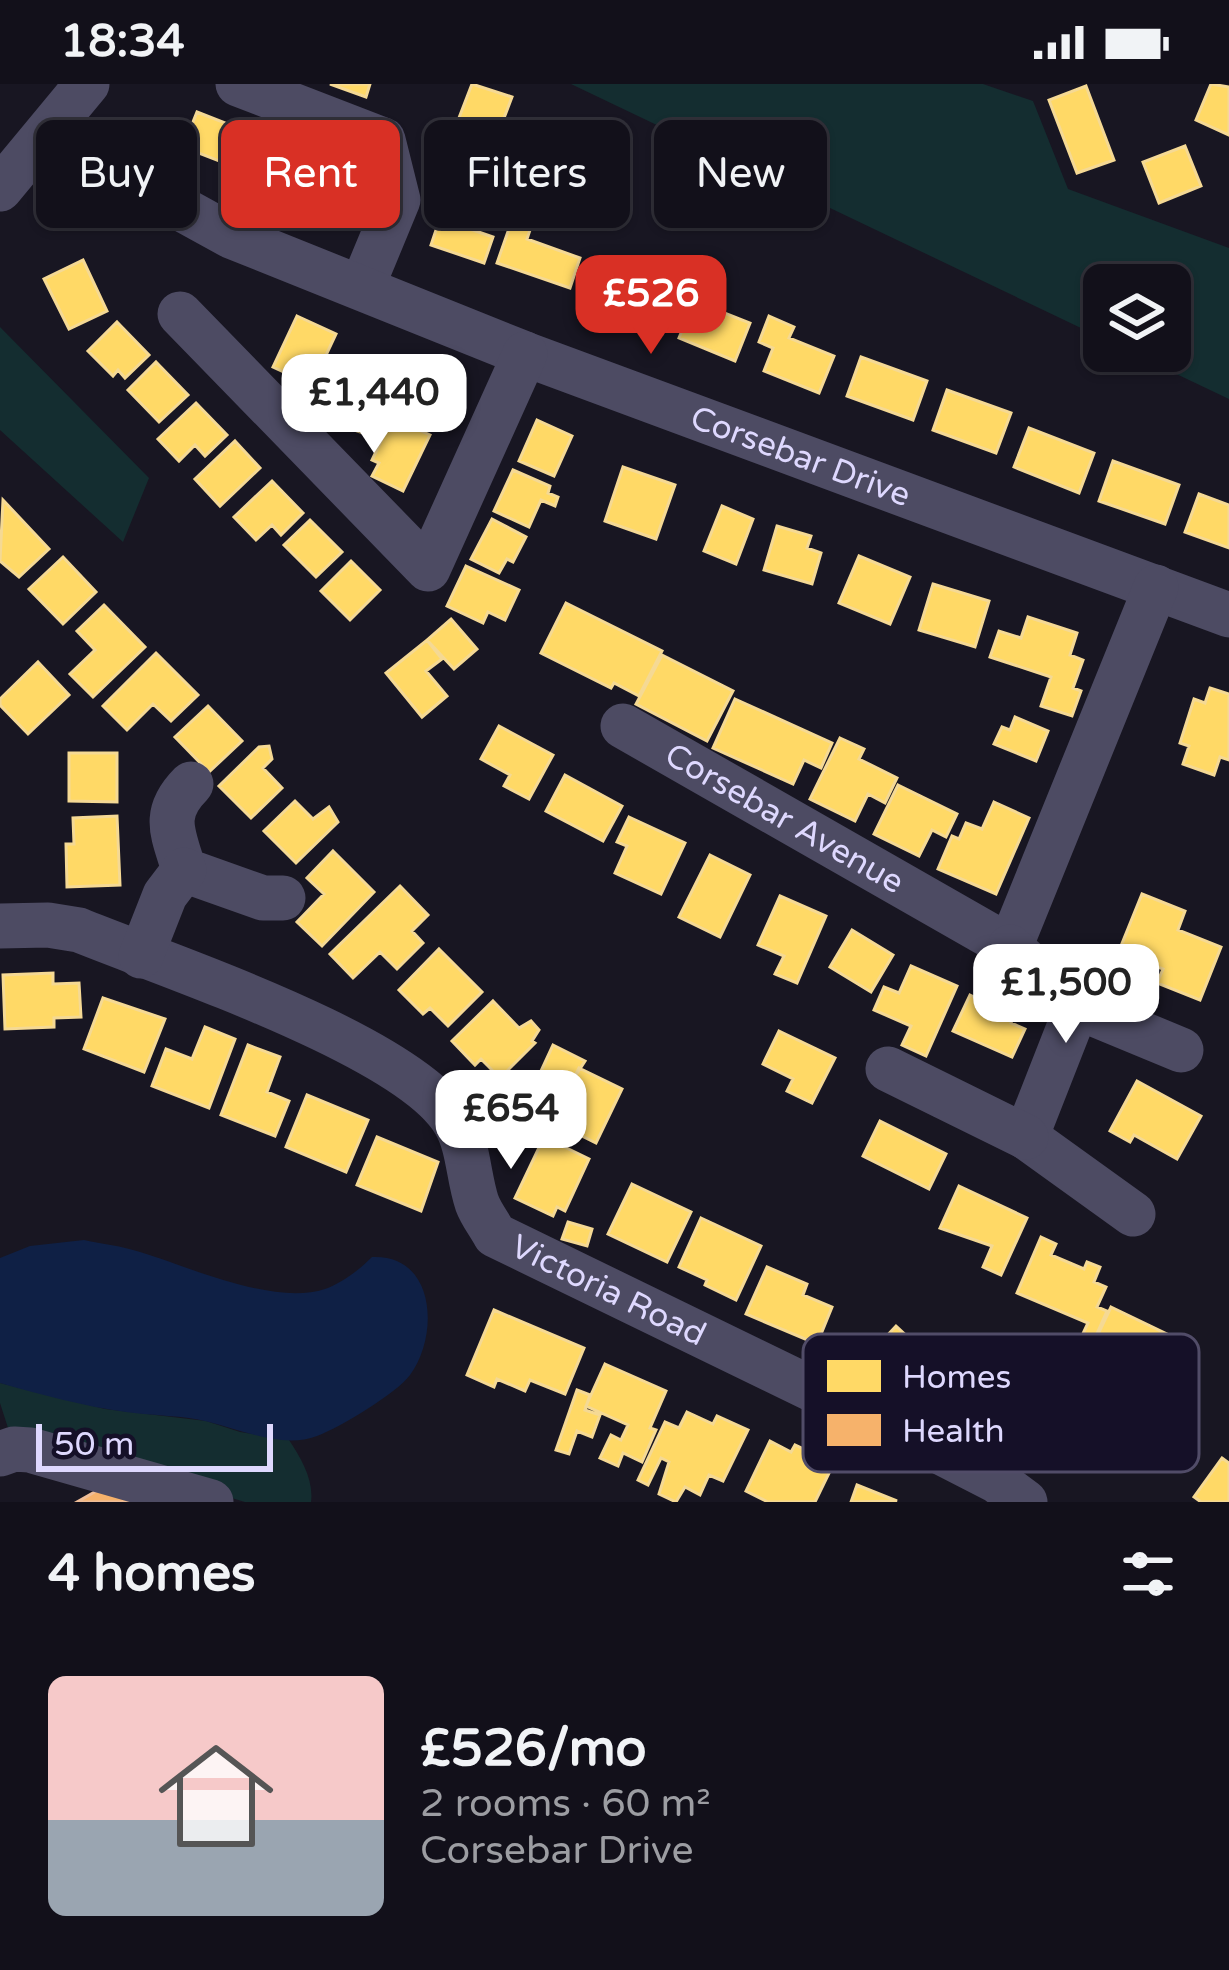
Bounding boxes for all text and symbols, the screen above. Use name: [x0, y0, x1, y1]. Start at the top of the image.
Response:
text: 18:34: [60, 15, 185, 69]
chip: Buy: [36, 120, 197, 228]
chip: Rent: [221, 120, 400, 228]
chip: Filters: [424, 120, 630, 228]
chip: New: [654, 120, 827, 228]
pin: £526: [580, 255, 722, 357]
map controls: [1083, 264, 1191, 372]
button: layers: [1083, 264, 1191, 372]
text: £526: [602, 270, 700, 317]
pin: £1,440: [276, 354, 472, 456]
text: £1,440: [309, 369, 439, 416]
street label: Corsebar Drive: [685, 398, 916, 515]
street label: Corsebar Avenue: [658, 735, 911, 902]
pin: £1,500: [968, 944, 1164, 1046]
text: £1,500: [1000, 959, 1132, 1006]
pin: £654: [440, 1070, 582, 1172]
text: £654: [462, 1085, 560, 1132]
street label: Victoria Road: [505, 1226, 712, 1354]
legend: [803, 1334, 1199, 1472]
text: Homes: [902, 1358, 1011, 1397]
text: Health: [902, 1412, 1005, 1451]
scale bar: [36, 1418, 273, 1471]
text: 50 m: [54, 1425, 134, 1464]
icon: filters: [1115, 1541, 1181, 1607]
text: 4 homes: [48, 1543, 256, 1605]
text: £526/mo: [420, 1718, 647, 1780]
icon: home: [144, 1724, 288, 1868]
text: 2 rooms · 60 m²: [420, 1780, 711, 1827]
text: Corsebar Drive: [420, 1827, 694, 1874]

